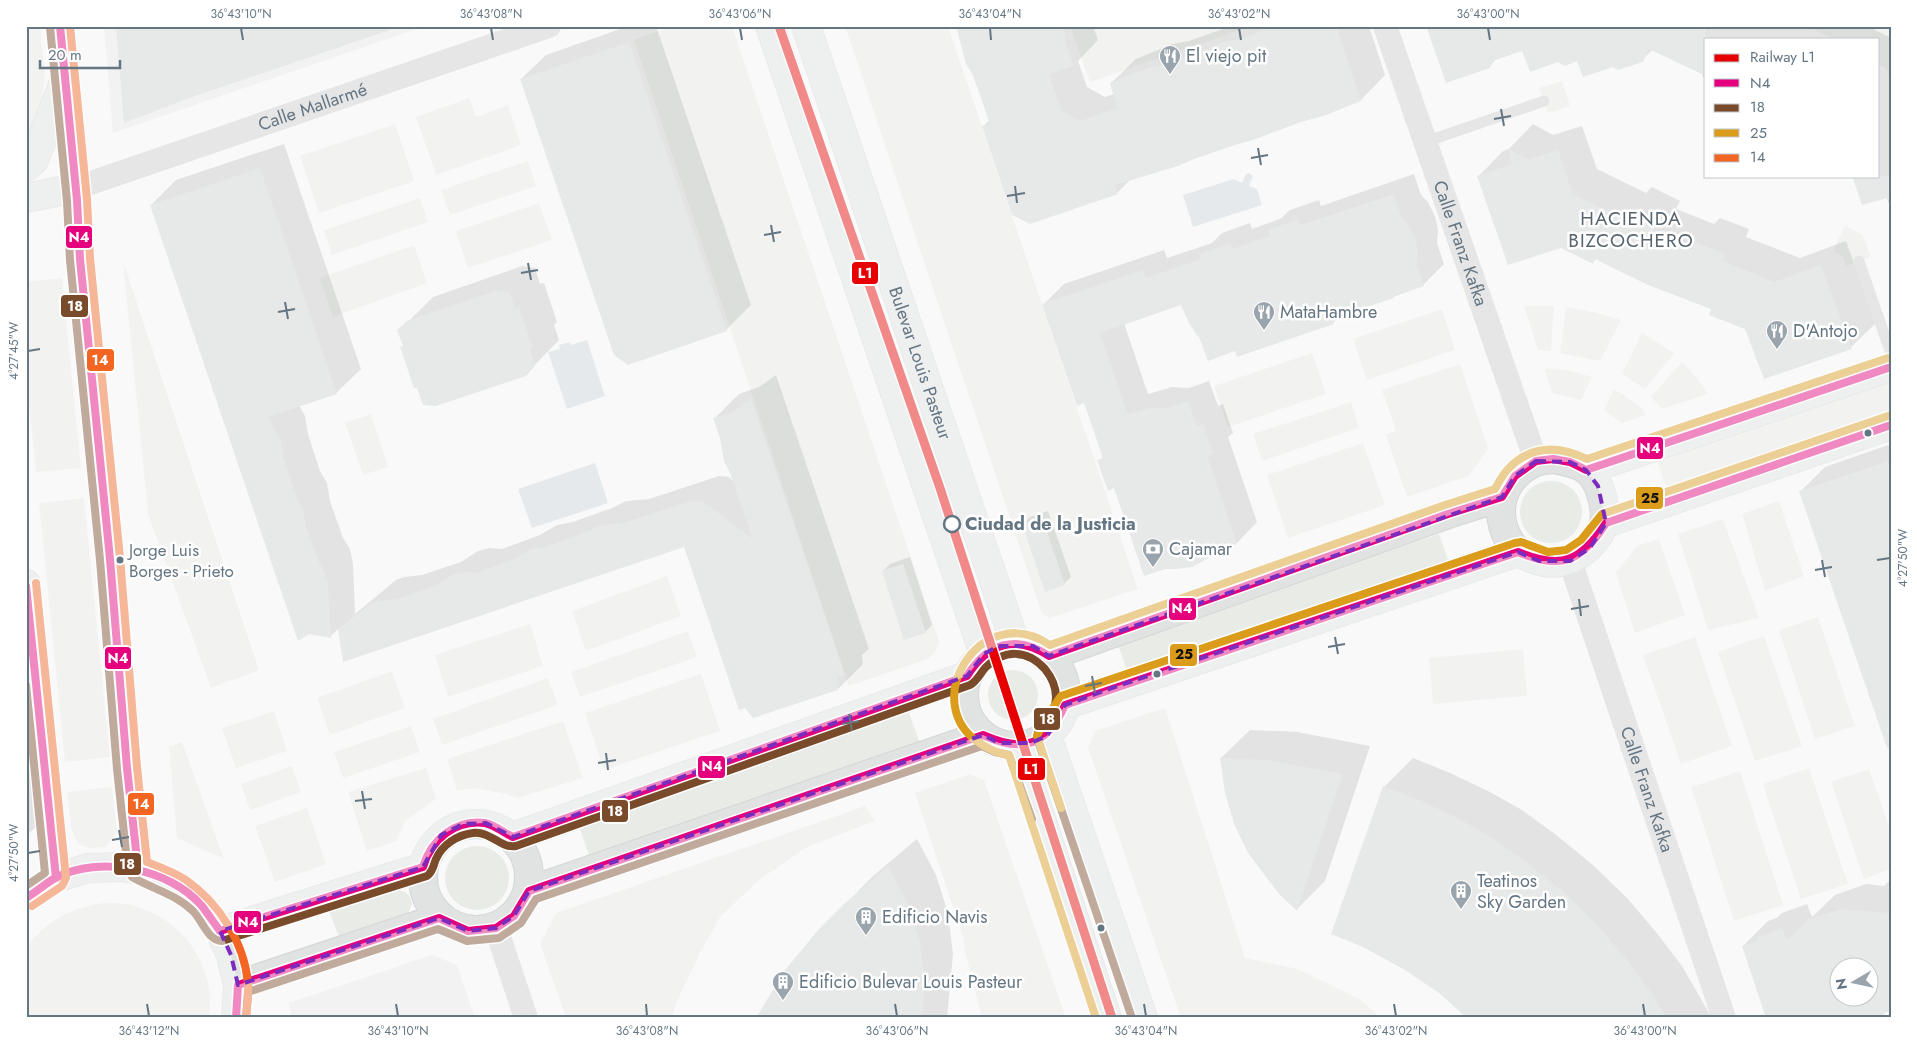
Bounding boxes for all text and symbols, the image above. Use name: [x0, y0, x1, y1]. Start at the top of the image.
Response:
text: 36°43'10"N: [210, 5, 272, 23]
text: 36°43'08"N: [460, 5, 522, 23]
text: 36°43'06"N: [709, 5, 771, 23]
text: 36°43'04"N: [959, 5, 1021, 23]
text: 36°43'02"N: [1208, 5, 1270, 23]
text: 36°43'00"N: [1456, 5, 1520, 23]
scale bar: [40, 38, 120, 70]
legend: [1704, 38, 1880, 178]
place label: El viejo pit: [1186, 43, 1267, 69]
text: 20 m: [48, 44, 82, 66]
restaurant icon: El viejo pit: [1158, 44, 1182, 75]
text: Railway L1: [1750, 46, 1815, 68]
text: N4: [1750, 72, 1771, 94]
street label: Calle Mallarmé: [255, 76, 371, 138]
text: 18: [1750, 96, 1765, 118]
text: 25: [1750, 122, 1767, 144]
text: 14: [1750, 146, 1766, 168]
street label: Calle Franz Kafka: [1427, 177, 1494, 310]
district label: HACIENDA BIZCOCHERO: [1568, 205, 1694, 254]
line badge: N4: [65, 225, 93, 249]
text: N4: [69, 227, 90, 247]
line badge: L1: [851, 261, 879, 285]
text: L1: [858, 263, 872, 283]
street label: Bulevar Louis Pasteur: [882, 283, 958, 444]
line badge: 18: [60, 294, 89, 318]
text: 18: [67, 296, 83, 316]
place label: MataHambre: [1280, 299, 1377, 325]
restaurant icon: MataHambre: [1252, 300, 1276, 331]
place label: D'Antojo: [1793, 318, 1858, 344]
restaurant icon: D'Antojo: [1765, 319, 1789, 350]
text: 4°27'45"W: [5, 322, 23, 380]
line badge: 14: [86, 348, 115, 372]
text: 14: [92, 350, 109, 370]
unlabelled marker: [1863, 428, 1873, 438]
line badge: N4: [1636, 436, 1664, 460]
text: N4: [1640, 438, 1661, 458]
line badge: 25: [1635, 486, 1664, 510]
text: 25: [1641, 488, 1659, 508]
place label: Ciudad de la Justicia: [965, 511, 1136, 537]
marker: Ciudad de la Justicia: [943, 515, 961, 533]
text: 4°27'50"W: [1894, 529, 1912, 587]
place label: Cajamar: [1169, 536, 1233, 562]
bank icon: Cajamar: [1141, 537, 1165, 568]
place label: Jorge Luis Borges - Prieto: [127, 538, 234, 583]
marker: Jorge Luis Borges - Prieto: [115, 555, 125, 565]
line badge: N4: [1168, 597, 1197, 621]
text: N4: [1172, 598, 1193, 618]
line badge: 25: [1169, 643, 1198, 667]
text: 25: [1175, 644, 1193, 664]
line badge: N4: [104, 646, 132, 670]
text: N4: [108, 648, 129, 668]
unlabelled marker: [1152, 669, 1162, 679]
line badge: 18: [1033, 707, 1061, 731]
text: 18: [1039, 709, 1055, 729]
street label: Calle Franz Kafka: [1614, 723, 1680, 856]
line badge: N4: [697, 755, 726, 779]
text: N4: [702, 756, 723, 776]
line badge: L1: [1017, 757, 1046, 781]
text: L1: [1024, 759, 1038, 779]
line badge: 14: [127, 792, 155, 816]
text: 14: [133, 794, 150, 814]
line badge: 18: [601, 799, 629, 823]
text: 18: [607, 801, 623, 821]
text: 4°27'50"W: [5, 824, 23, 882]
line badge: 18: [113, 852, 142, 876]
text: 18: [119, 854, 135, 874]
place label: Teatinos Sky Garden: [1477, 868, 1566, 915]
building icon: Teatinos Sky Garden: [1449, 879, 1473, 910]
place label: Edificio Navis: [882, 904, 988, 930]
building icon: Edificio Navis: [854, 905, 878, 936]
line badge: N4: [233, 910, 262, 934]
text: N4: [238, 912, 259, 932]
unlabelled marker: [1096, 923, 1106, 933]
north arrow: [1830, 956, 1880, 1006]
place label: Edificio Bulevar Louis Pasteur: [799, 969, 1023, 995]
building icon: Edificio Bulevar Louis Pasteur: [771, 970, 795, 1001]
text: N: [1830, 977, 1852, 991]
text: 36°43'12"N: [119, 1022, 179, 1040]
text: 36°43'10"N: [367, 1022, 429, 1040]
text: 36°43'08"N: [616, 1022, 678, 1040]
text: 36°43'06"N: [866, 1022, 928, 1040]
text: 36°43'04"N: [1115, 1022, 1177, 1040]
text: 36°43'02"N: [1365, 1022, 1427, 1040]
text: 36°43'00"N: [1613, 1022, 1677, 1040]

